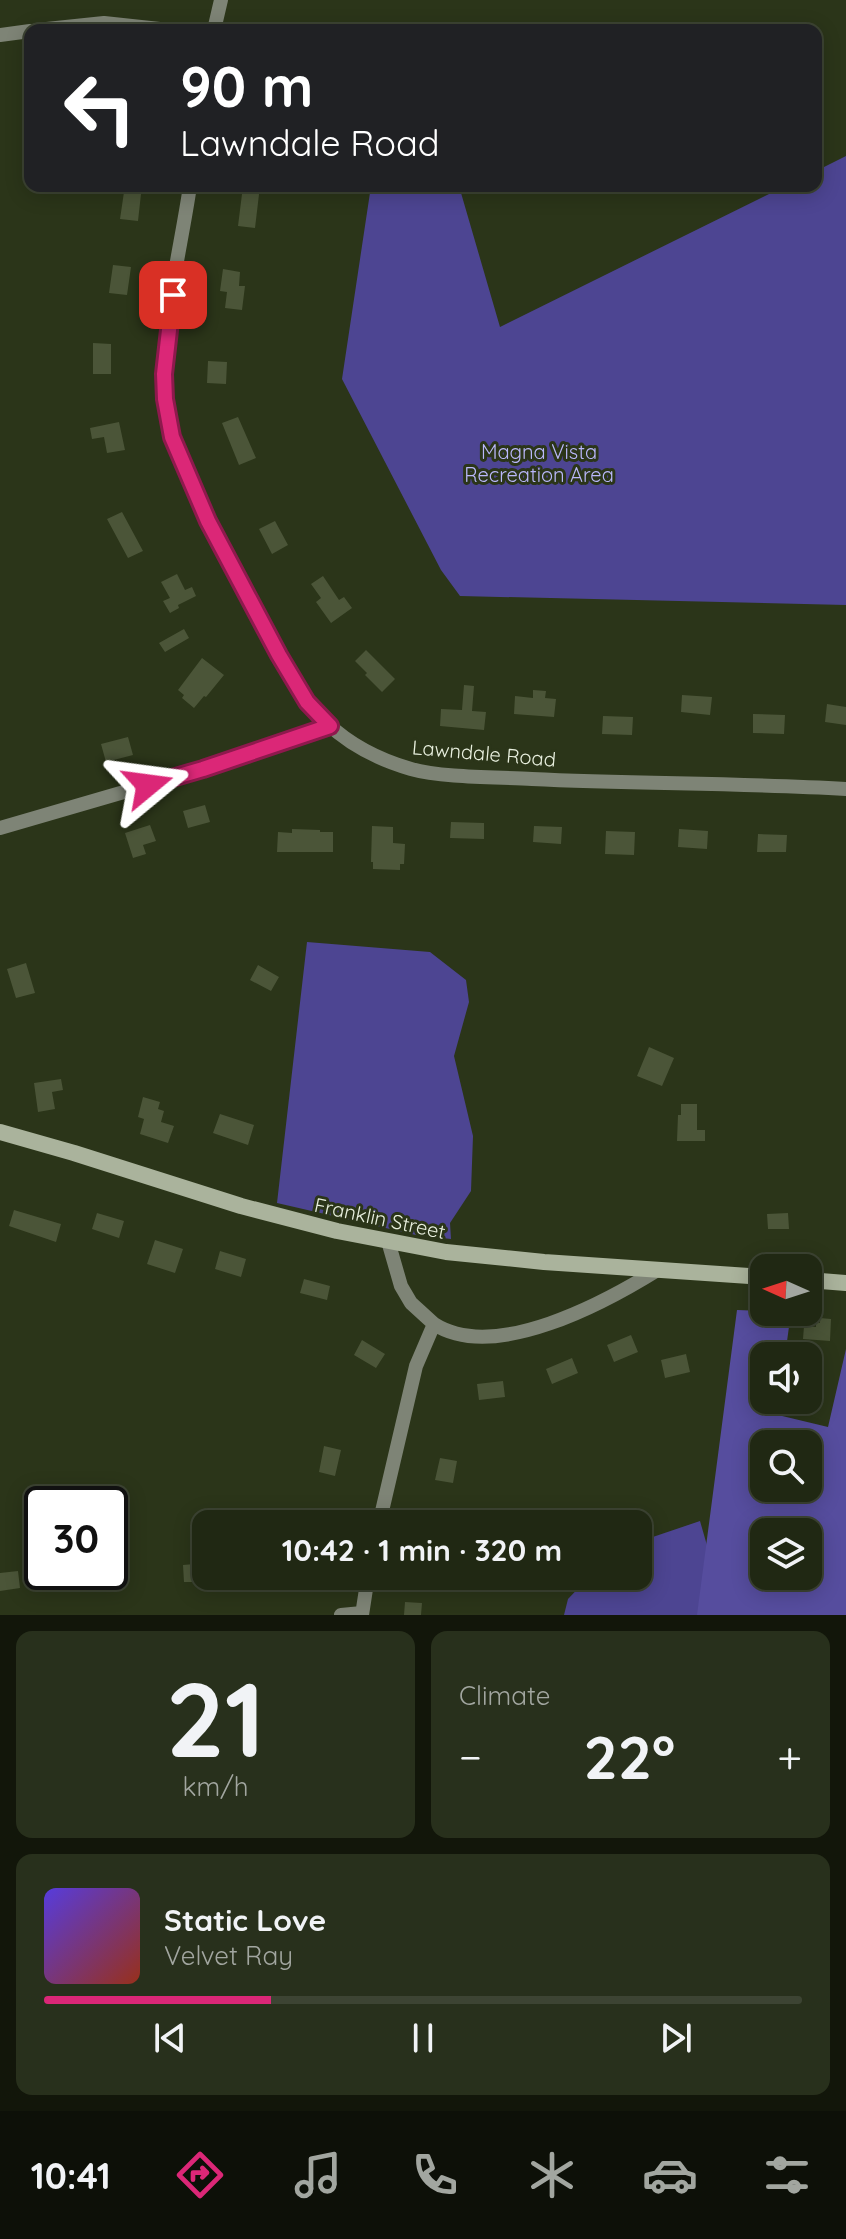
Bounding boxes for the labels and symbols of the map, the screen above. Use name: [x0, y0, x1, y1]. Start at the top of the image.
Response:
pin: [139, 261, 207, 329]
park label: Magna Vista Recreation Area: [464, 439, 614, 487]
street label: Lawndale Road: [411, 734, 557, 772]
position arrow: [106, 743, 190, 827]
street label: Franklin Street: [312, 1192, 448, 1244]
north arrow: [750, 1254, 822, 1326]
speed limit sign: 30: [24, 1486, 128, 1590]

